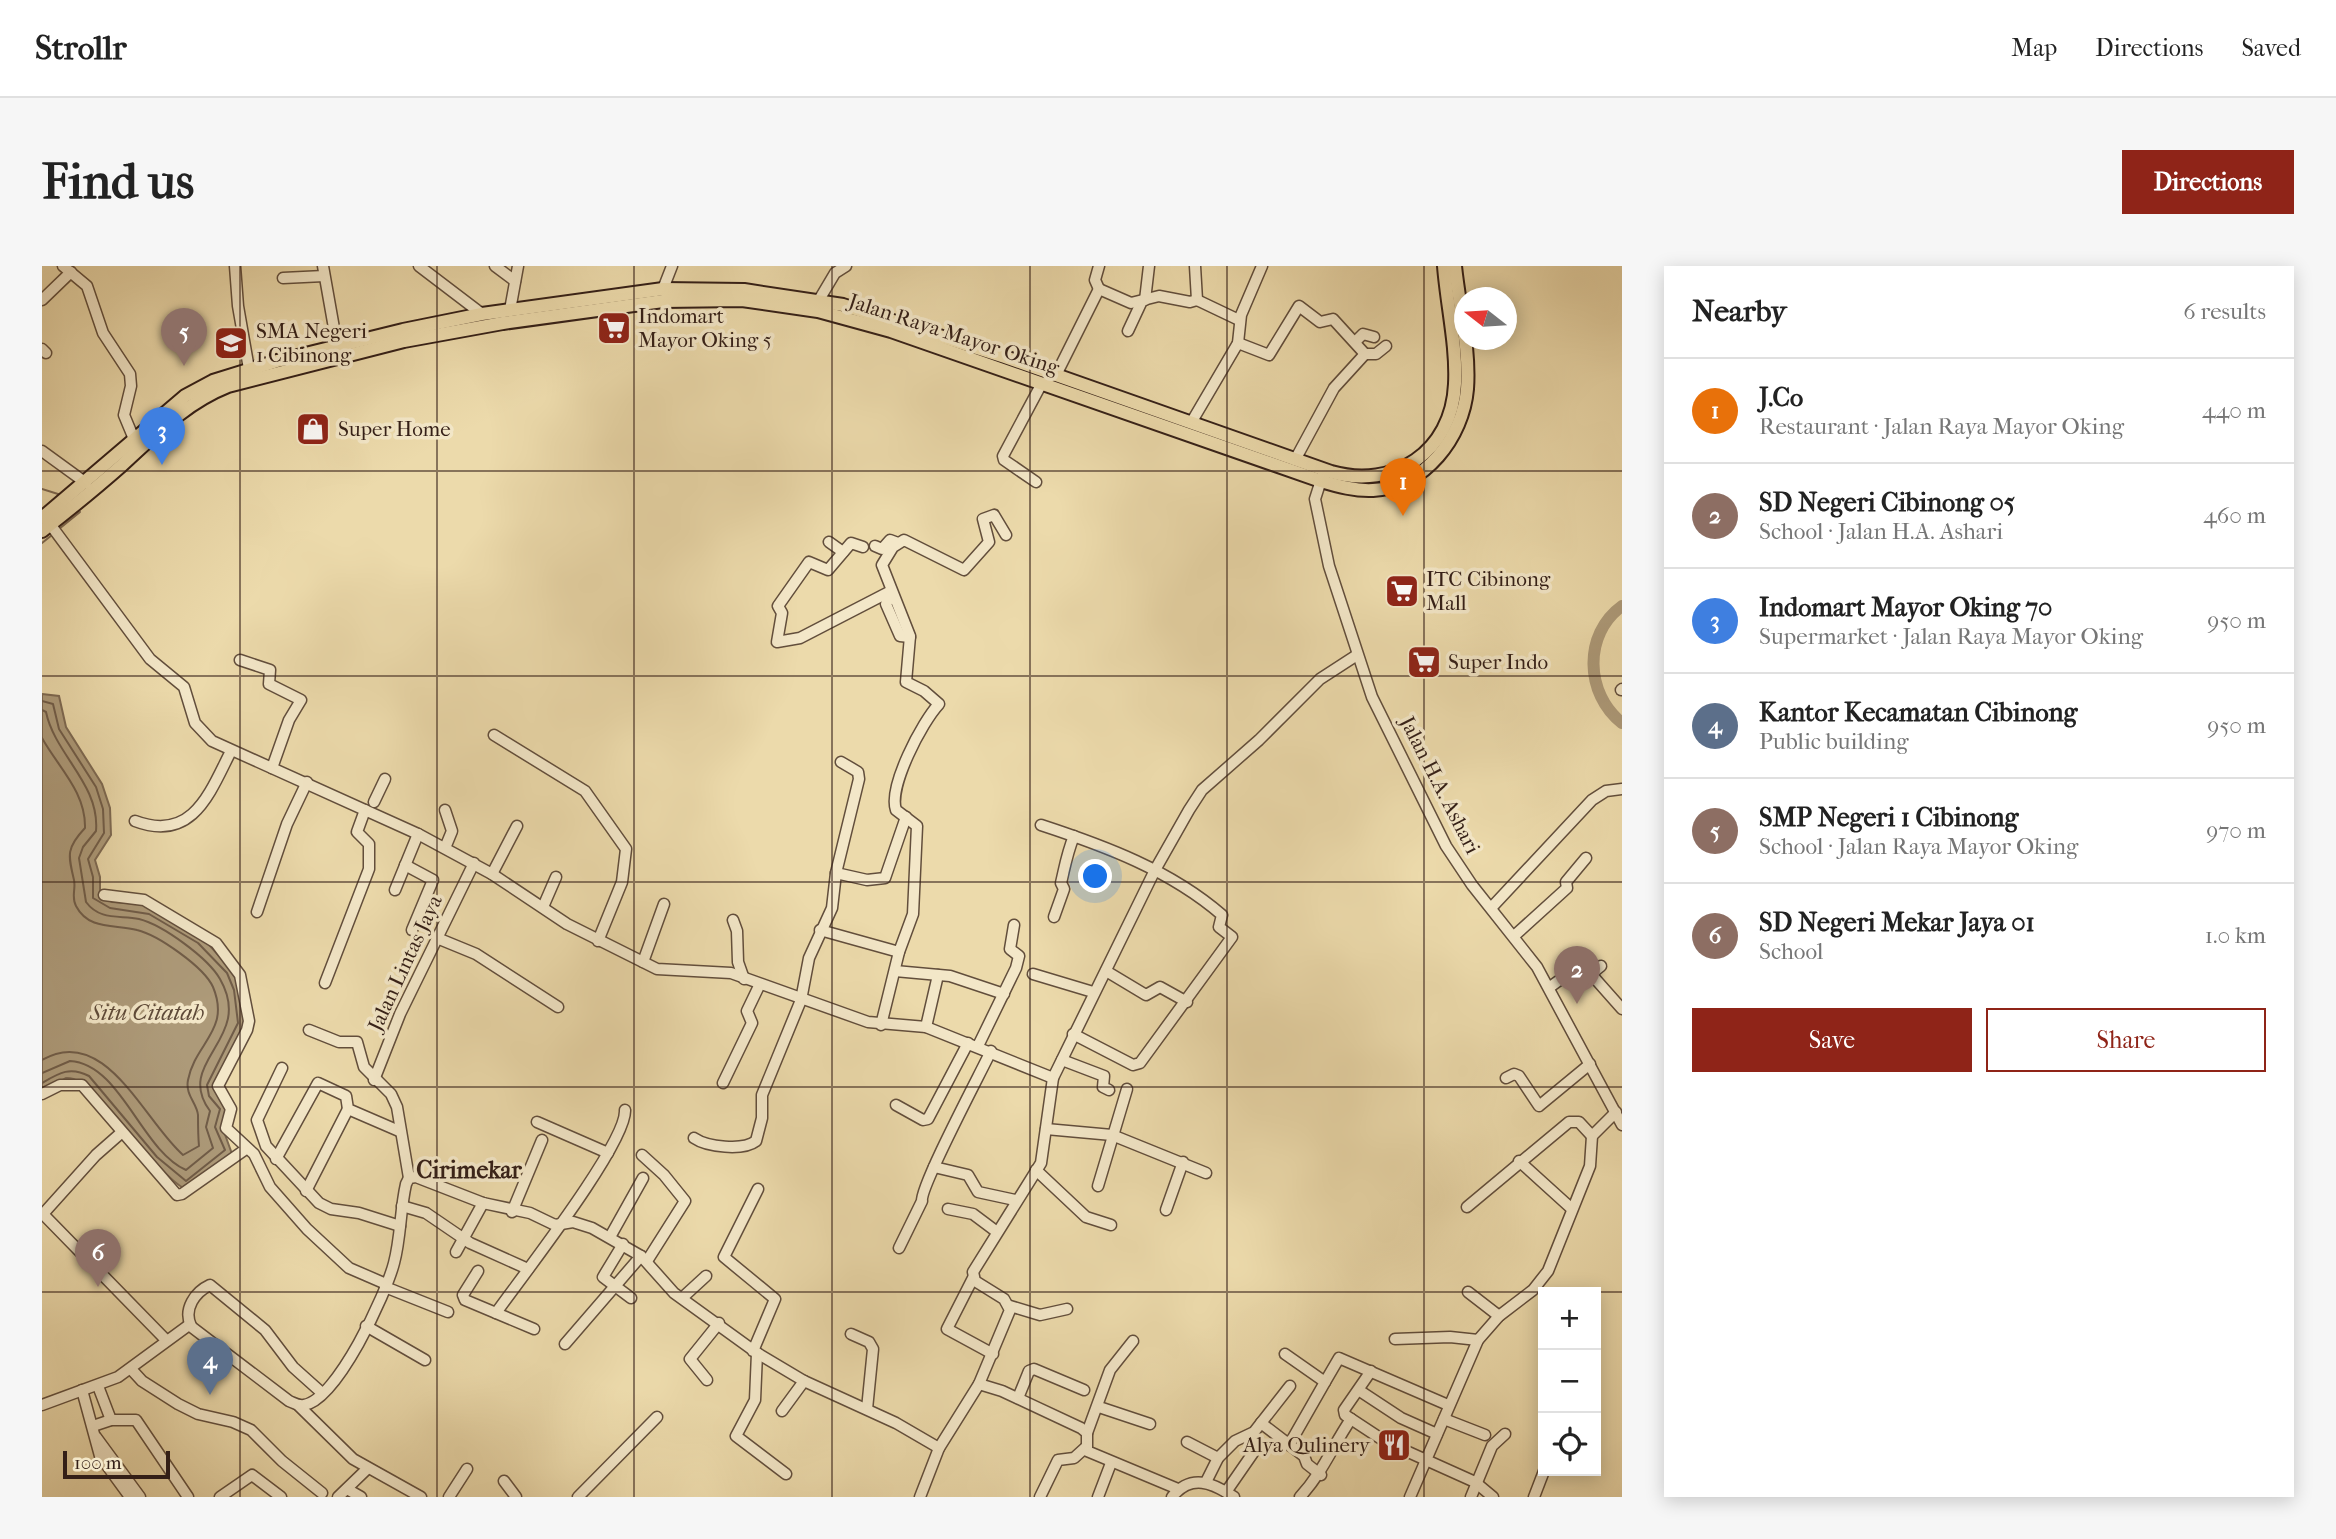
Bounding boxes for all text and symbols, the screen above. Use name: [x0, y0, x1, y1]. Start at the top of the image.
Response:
text: Strollr: [35, 29, 126, 68]
text: Map: [2011, 34, 2057, 62]
text: Directions: [2095, 34, 2203, 62]
text: Saved: [2241, 34, 2301, 62]
button: Directions: [2122, 150, 2294, 214]
text: Find us: [42, 153, 194, 211]
north arrow: [1454, 287, 1517, 350]
street label: Jalan Raya Mayor Oking: [844, 288, 1063, 380]
text: Nearby: [1692, 294, 1787, 329]
text: 6 results: [2183, 298, 2266, 325]
place label: Indomart Mayor Oking 5: [638, 304, 772, 352]
pin: 5: [161, 308, 207, 366]
supermarket icon: Indomart Mayor Oking 5: [595, 309, 633, 347]
place label: SMA Negeri 1 Cibinong: [256, 319, 367, 367]
school or university icon: SMA Negeri 1 Cibinong: [212, 324, 250, 362]
text: J.Co: [1759, 382, 1803, 413]
text: 1: [1711, 397, 1719, 424]
text: 440 m: [2202, 397, 2266, 424]
pin: 3: [139, 407, 185, 465]
shop icon: Super Home: [294, 410, 332, 448]
text: Restaurant · Jalan Raya Mayor Oking: [1759, 413, 2124, 440]
place label: Super Home: [338, 417, 451, 441]
pin: 1: [1380, 458, 1426, 516]
text: SD Negeri Cibinong 05: [1759, 487, 2015, 518]
text: 2: [1709, 502, 1721, 529]
text: 460 m: [2203, 502, 2266, 529]
text: School · Jalan H.A. Ashari: [1759, 518, 2003, 545]
place label: ITC Cibinong Mall: [1426, 567, 1551, 615]
supermarket icon: ITC Cibinong Mall: [1383, 572, 1421, 610]
text: Indomart Mayor Oking 70: [1759, 592, 2052, 623]
text: 3: [1710, 607, 1720, 634]
text: 950 m: [2207, 607, 2266, 634]
text: Supermarket · Jalan Raya Mayor Oking: [1759, 623, 2143, 650]
supermarket icon: Super Indo: [1405, 643, 1443, 681]
place label: Super Indo: [1448, 650, 1548, 674]
text: Kantor Kecamatan Cibinong: [1759, 697, 2077, 728]
street label: Jalan H.A. Ashari: [1394, 711, 1485, 858]
text: 4: [1708, 712, 1722, 739]
text: 950 m: [2207, 712, 2266, 739]
text: Public building: [1759, 728, 1909, 755]
text: SMP Negeri 1 Cibinong: [1759, 802, 2018, 833]
text: 5: [1710, 817, 1720, 844]
text: 970 m: [2206, 817, 2266, 844]
text: School · Jalan Raya Mayor Oking: [1759, 833, 2078, 860]
your location: [1078, 859, 1112, 893]
street label: Jalan Lintas Jaya: [362, 891, 447, 1037]
text: SD Negeri Mekar Jaya 01: [1759, 907, 2035, 938]
text: 6: [1709, 922, 1721, 949]
text: 1.0 km: [2205, 922, 2266, 949]
text: School: [1759, 938, 1823, 965]
pin: 2: [1554, 946, 1600, 1004]
water label: Situ Citatah: [89, 999, 204, 1026]
button: Save: [1692, 1008, 1972, 1072]
button: Share: [1986, 1008, 2266, 1072]
district label: Cirimekar: [416, 1156, 523, 1184]
pin: 6: [75, 1229, 121, 1287]
map controls: [1538, 1287, 1601, 1476]
button: +: [1538, 1287, 1601, 1350]
pin: 4: [187, 1337, 233, 1395]
button: −: [1538, 1350, 1601, 1413]
button: locate: [1538, 1413, 1601, 1476]
restaurant icon: Alya Qulinery: [1375, 1426, 1413, 1464]
place label: Alya Qulinery: [1242, 1433, 1371, 1457]
scale bar: [63, 1448, 170, 1480]
text: 100 m: [74, 1452, 122, 1474]

